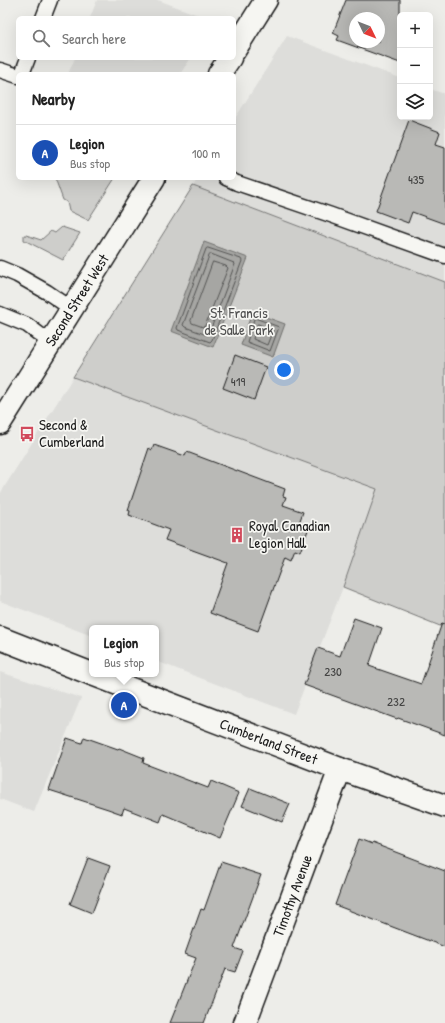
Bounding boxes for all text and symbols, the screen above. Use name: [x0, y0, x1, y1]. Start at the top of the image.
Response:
north arrow: [349, 12, 385, 48]
map controls: [397, 12, 433, 120]
button: +: [397, 12, 433, 48]
search box: [16, 16, 236, 60]
icon: search: [30, 27, 52, 49]
text: Search here: [62, 28, 126, 49]
button: −: [397, 48, 433, 84]
button: layers: [397, 84, 433, 120]
text: Nearby: [32, 87, 75, 110]
text: Legion: [70, 133, 104, 154]
text: A: [42, 144, 48, 162]
text: 100 m: [192, 144, 220, 162]
text: Bus stop: [70, 154, 110, 172]
house number: 435: [408, 170, 425, 188]
street label: Second Street West: [40, 249, 114, 350]
park label: St. Francis de Salle Park: [204, 302, 274, 340]
your location: [274, 360, 294, 380]
house number: 419: [231, 372, 245, 390]
place label: Second & Cumberland: [39, 414, 104, 452]
bus stop icon: Second & Cumberland: [18, 425, 36, 443]
place label: Royal Canadian Legion Hall: [249, 515, 330, 553]
building icon: Royal Canadian Legion Hall: [228, 526, 246, 544]
popup: [89, 625, 159, 677]
text: Legion: [104, 632, 138, 653]
text: Bus stop: [104, 653, 144, 671]
house number: 230: [324, 662, 342, 680]
pin: A: [111, 690, 137, 720]
house number: 232: [387, 692, 405, 710]
street label: Cumberland Street: [217, 713, 321, 770]
street label: Timothy Avenue: [267, 851, 317, 939]

